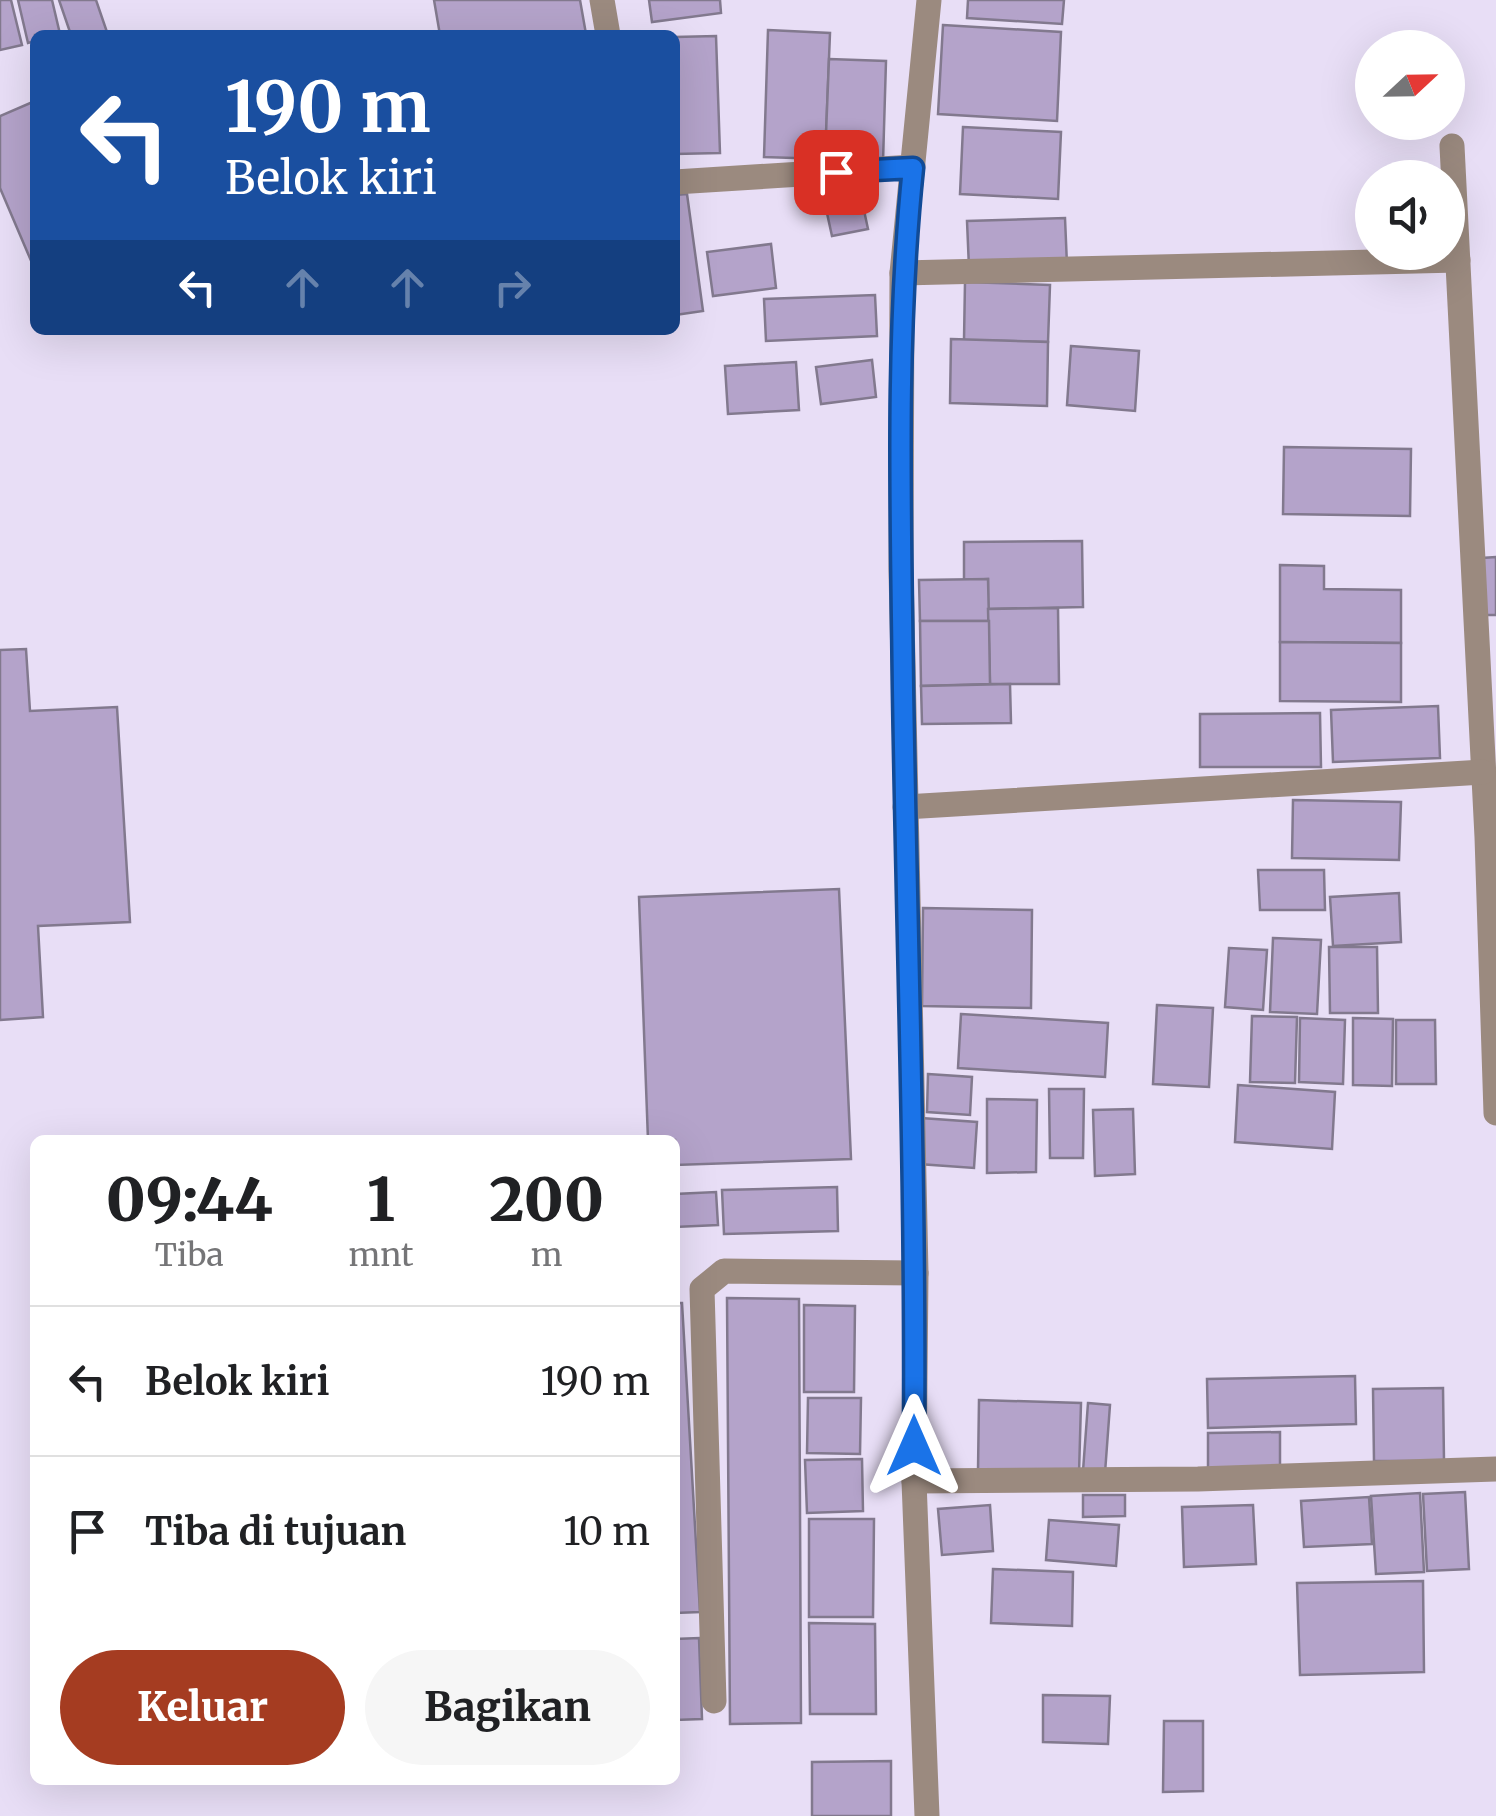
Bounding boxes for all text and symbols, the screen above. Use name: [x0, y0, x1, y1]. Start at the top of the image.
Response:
north arrow: [1355, 30, 1465, 140]
map controls: [1355, 30, 1465, 270]
text: 190 m: [225, 63, 431, 151]
icon: left: [60, 70, 190, 200]
pin: [794, 130, 879, 215]
icon: arrive: [809, 145, 864, 200]
text: Belok kiri: [225, 150, 437, 206]
button: sound: [1355, 160, 1465, 270]
icon: left: [170, 260, 225, 315]
icon: ahead: [275, 260, 330, 315]
icon: ahead: [380, 260, 435, 315]
icon: right: [485, 260, 540, 315]
text: 09:44: [106, 1162, 273, 1237]
text: 1: [367, 1162, 395, 1237]
text: 200: [489, 1162, 604, 1237]
text: Tiba: [155, 1235, 224, 1275]
text: mnt: [349, 1235, 414, 1275]
text: m: [531, 1235, 563, 1275]
icon: left: [60, 1354, 115, 1409]
text: Belok kiri: [145, 1358, 329, 1405]
text: 190 m: [540, 1358, 650, 1405]
position arrow: [862, 1394, 966, 1498]
icon: arrive: [60, 1504, 115, 1559]
text: Tiba di tujuan: [145, 1508, 406, 1555]
text: 10 m: [563, 1508, 650, 1555]
button: Keluar: [60, 1650, 345, 1765]
button: Bagikan: [365, 1650, 650, 1765]

